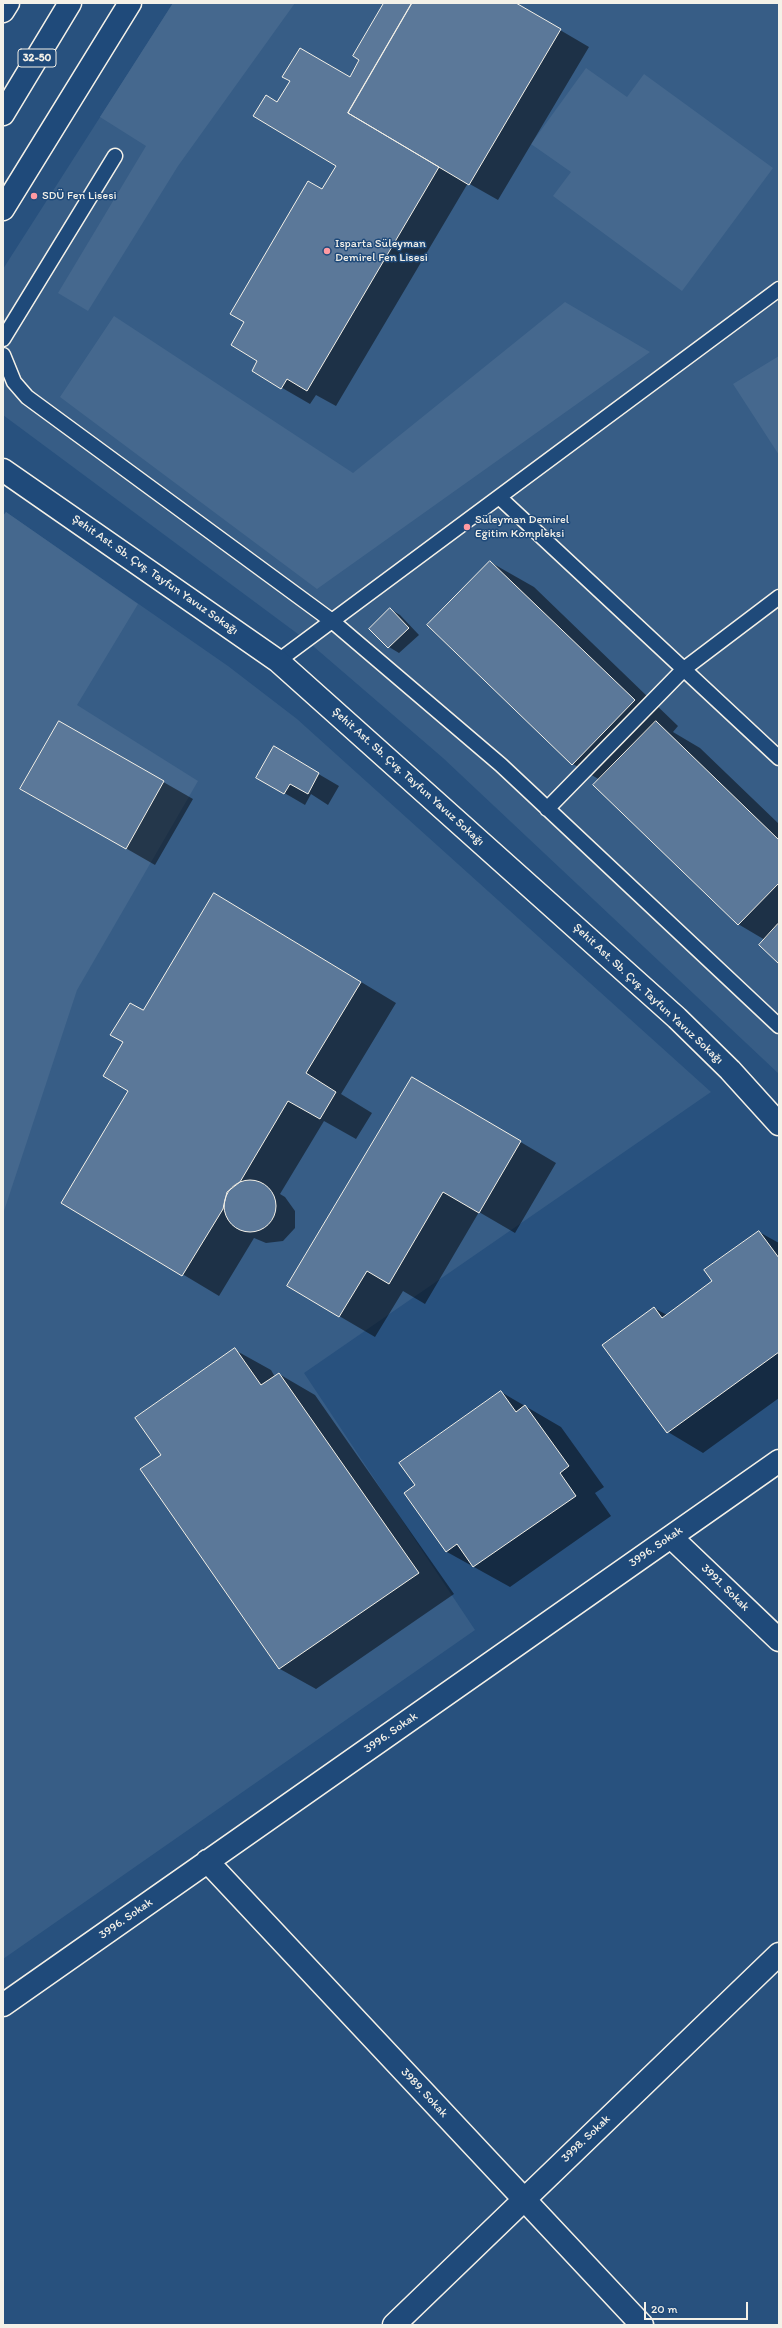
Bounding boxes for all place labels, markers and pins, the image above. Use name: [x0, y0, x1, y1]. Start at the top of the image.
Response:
place label: SDÜ Fen Lisesi: [42, 189, 117, 203]
marker: SDÜ Fen Lisesi: [29, 191, 39, 201]
place label: Isparta Süleyman Demirel Fen Lisesi: [335, 237, 428, 265]
marker: Isparta Süleyman Demirel Fen Lisesi: [322, 246, 332, 256]
place label: Süleyman Demirel Eğitim Kompleksi: [475, 513, 569, 541]
marker: Süleyman Demirel Eğitim Kompleksi: [462, 522, 472, 532]

